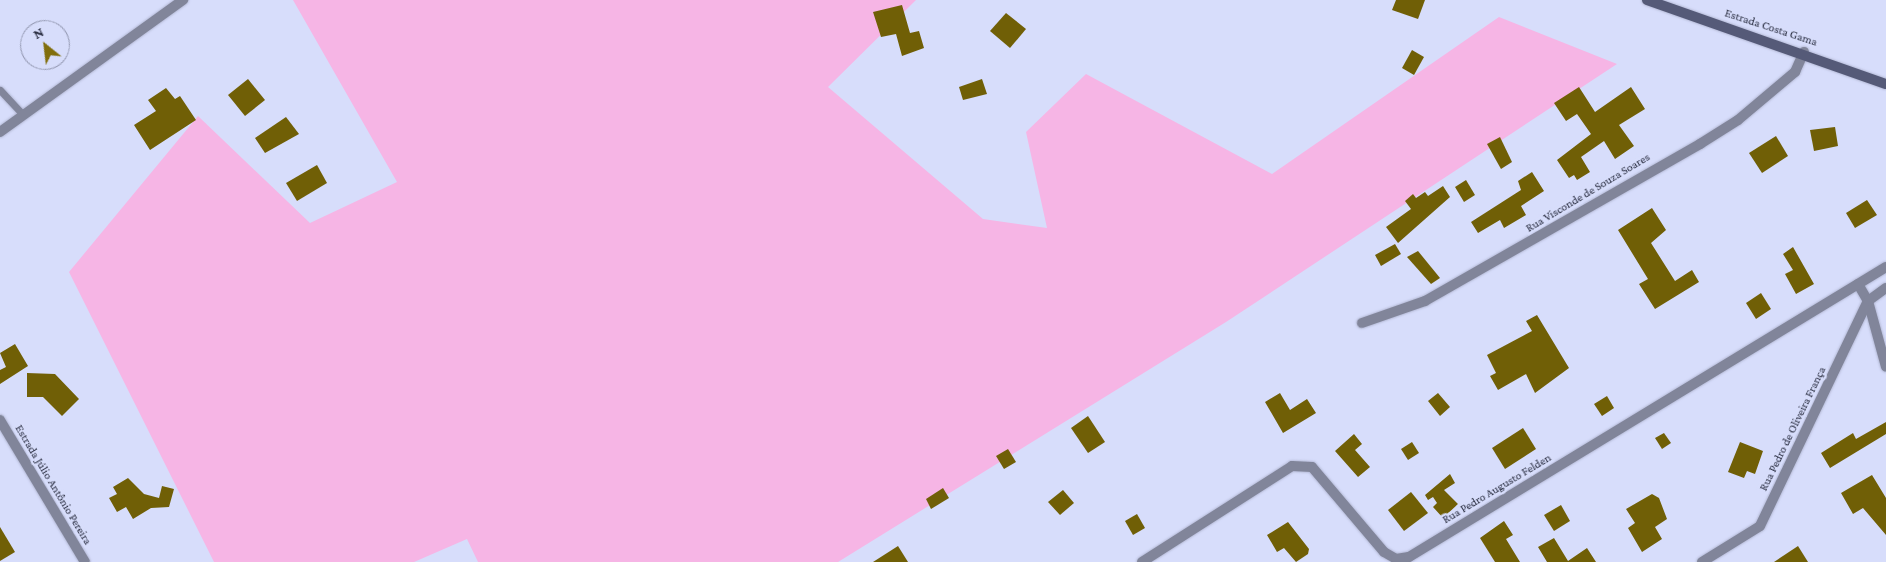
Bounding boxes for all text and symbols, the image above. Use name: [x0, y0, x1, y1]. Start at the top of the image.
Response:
street label: Estrada Costa Gama: [1723, 6, 1819, 50]
north arrow: [20, 20, 70, 70]
text: N: [30, 23, 46, 42]
street label: Rua Visconde de Souza Soares: [1523, 150, 1653, 236]
street label: Rua Pedro de Oliveira França: [1757, 364, 1829, 494]
street label: Estrada Júlio Antônio Pereira: [11, 422, 95, 548]
street label: Rua Pedro Augusto Felden: [1440, 451, 1554, 527]

